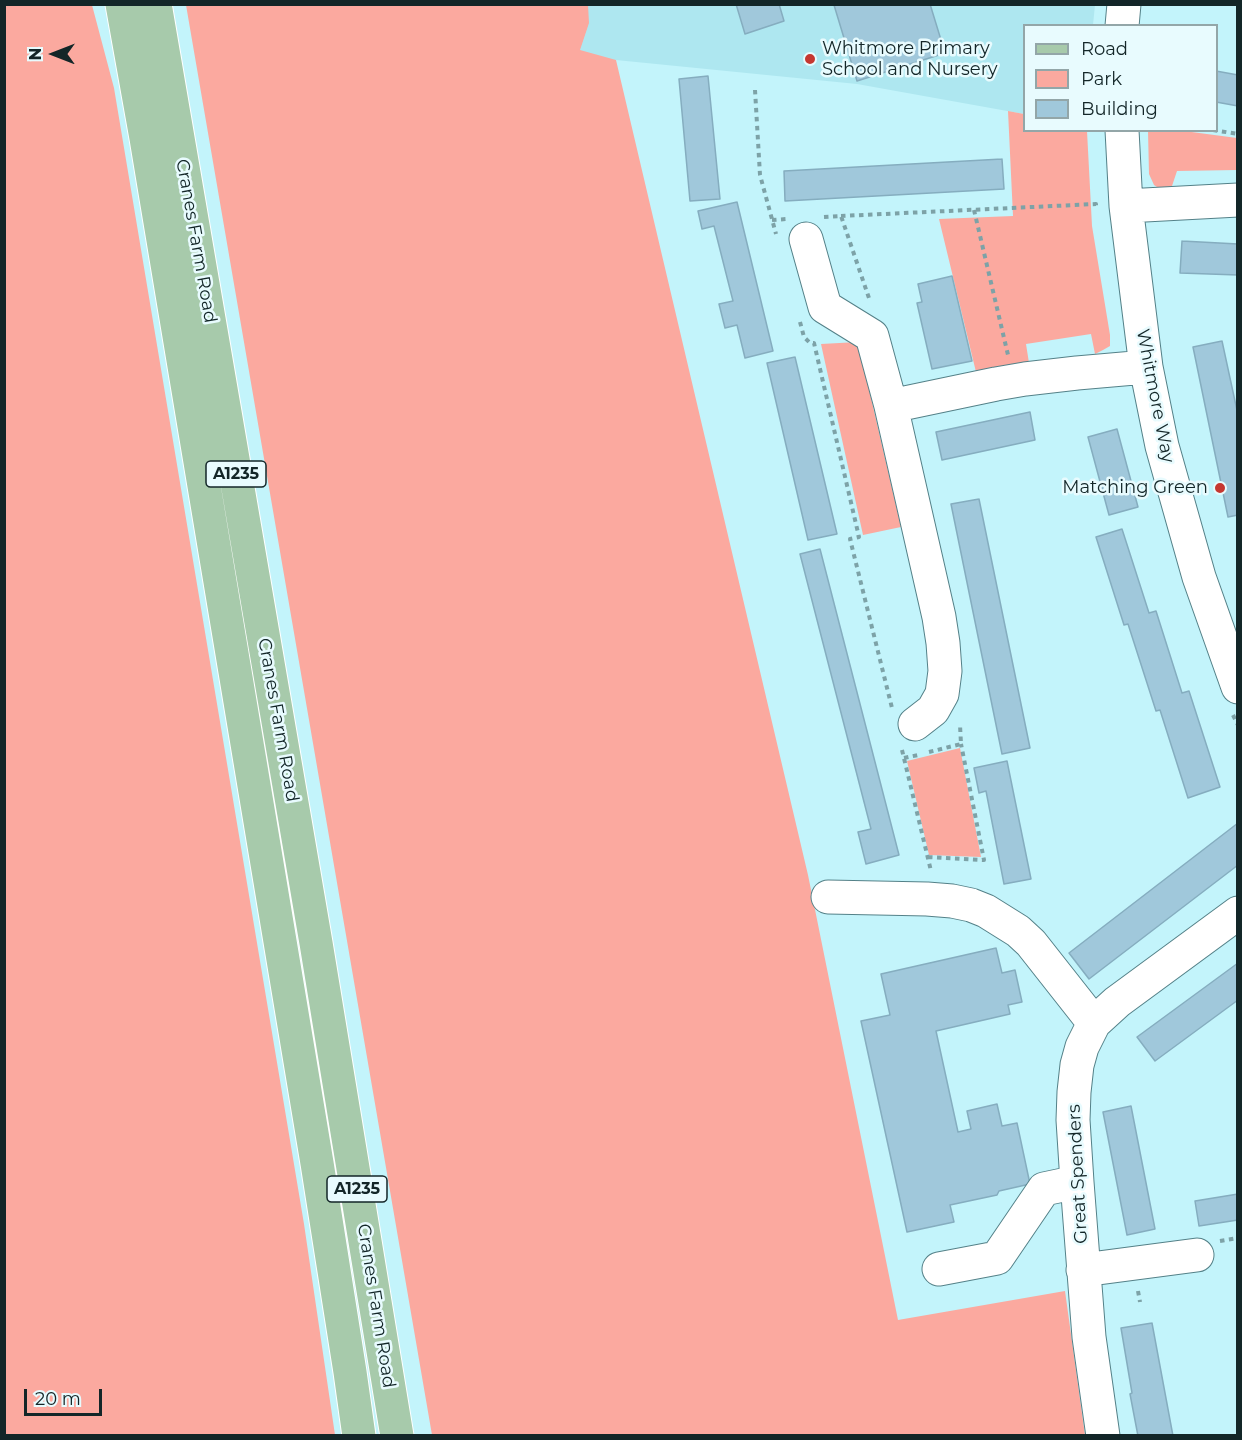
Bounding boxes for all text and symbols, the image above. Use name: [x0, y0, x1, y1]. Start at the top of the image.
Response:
north arrow: [24, 24, 84, 84]
legend: [1023, 24, 1218, 132]
place label: Whitmore Primary School and Nursery: [822, 38, 997, 80]
text: Road: [1081, 38, 1128, 60]
text: N: [26, 48, 45, 60]
marker: Whitmore Primary School and Nursery: [803, 52, 817, 66]
text: Park: [1081, 68, 1122, 90]
text: Building: [1081, 98, 1158, 120]
street label: Cranes Farm Road: [171, 157, 221, 325]
street label: Whitmore Way: [1131, 327, 1179, 465]
road number: A1235: [206, 461, 266, 487]
place label: Matching Green: [1062, 477, 1208, 499]
marker: Matching Green: [1213, 481, 1227, 495]
street label: Cranes Farm Road: [253, 636, 303, 804]
street label: Great Spenders: [1064, 1104, 1092, 1244]
road number: A1235: [327, 1176, 387, 1202]
street label: Cranes Farm Road: [352, 1222, 400, 1390]
scale bar: [27, 1377, 105, 1415]
text: 20 m: [35, 1388, 81, 1410]

